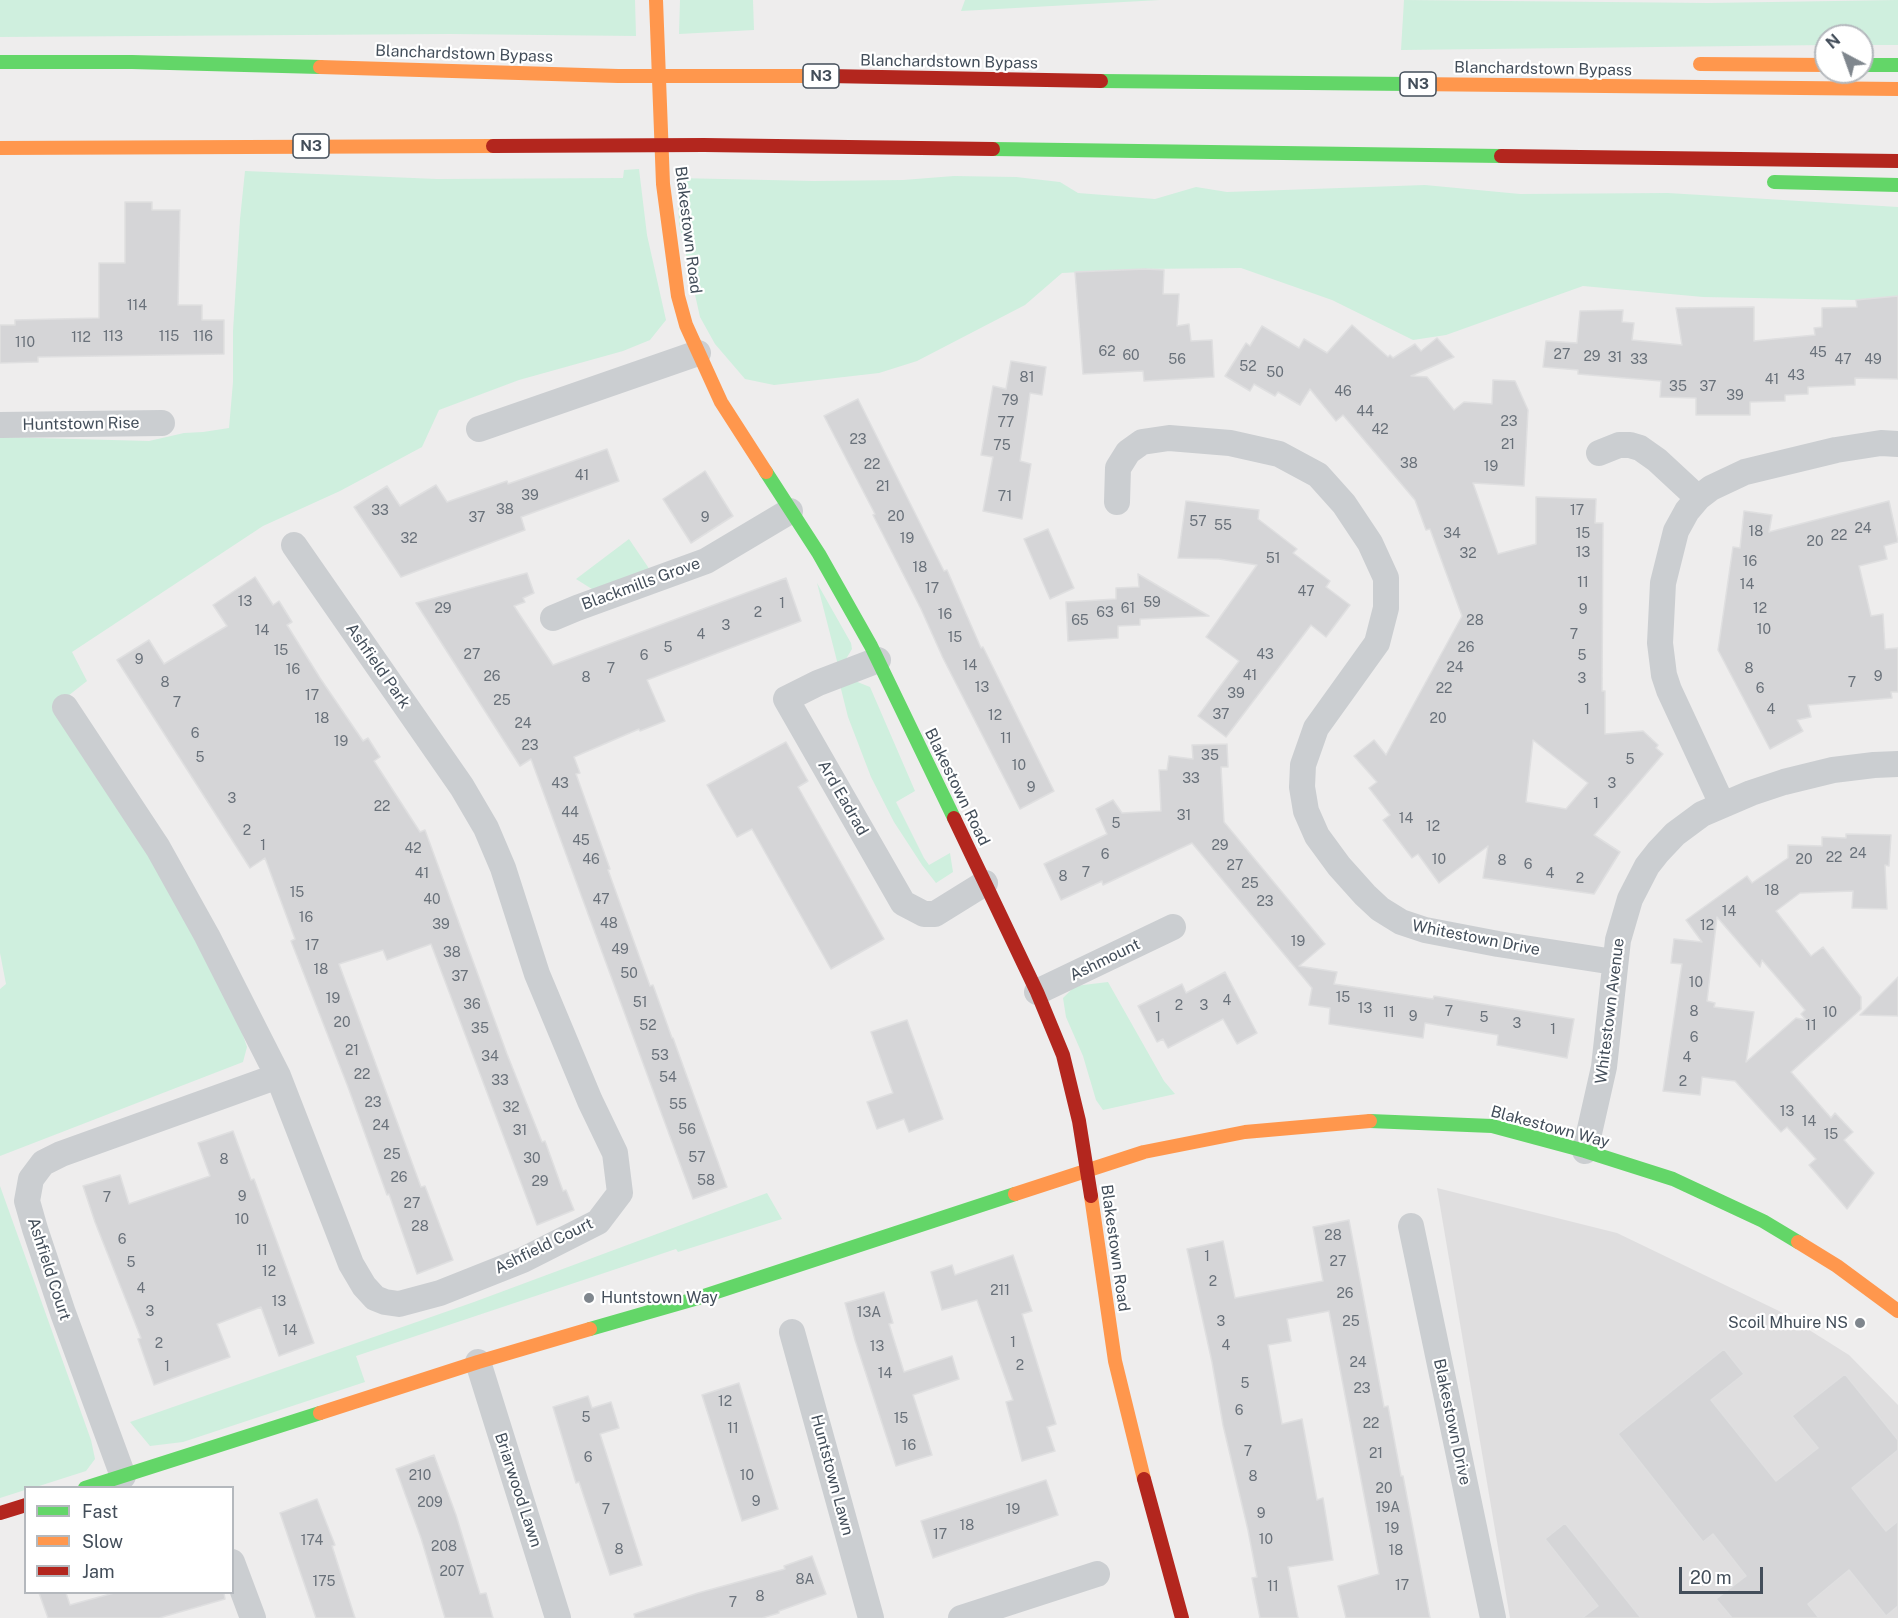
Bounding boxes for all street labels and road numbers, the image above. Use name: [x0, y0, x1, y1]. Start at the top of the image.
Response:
street label: Blanchardstown Bypass: [375, 41, 553, 67]
street label: Blanchardstown Bypass: [860, 51, 1038, 73]
street label: Blanchardstown Bypass: [1454, 58, 1632, 80]
road number: N3: [803, 64, 839, 88]
road number: N3: [1400, 72, 1436, 96]
road number: N3: [293, 134, 329, 158]
street label: Blakestown Road: [671, 165, 705, 295]
street label: Huntstown Rise: [22, 413, 140, 435]
street label: Blackmills Grove: [579, 554, 703, 614]
street label: Ashfield Park: [342, 620, 414, 712]
street label: Blakestown Road: [920, 725, 994, 849]
street label: Ard Eadrad: [814, 757, 872, 839]
street label: Whitestown Drive: [1410, 916, 1542, 960]
street label: Ashmount: [1067, 935, 1143, 985]
street label: Whitestown Avenue: [1592, 937, 1628, 1085]
street label: Blakestown Way: [1489, 1102, 1611, 1152]
street label: Blakestown Road: [1097, 1183, 1133, 1313]
street label: Ashfield Court: [492, 1214, 596, 1278]
street label: Ashfield Court: [23, 1215, 75, 1323]
street label: Blakestown Drive: [1429, 1357, 1475, 1487]
street label: Huntstown Lawn: [807, 1412, 857, 1538]
street label: Briarwood Lawn: [490, 1430, 546, 1550]

